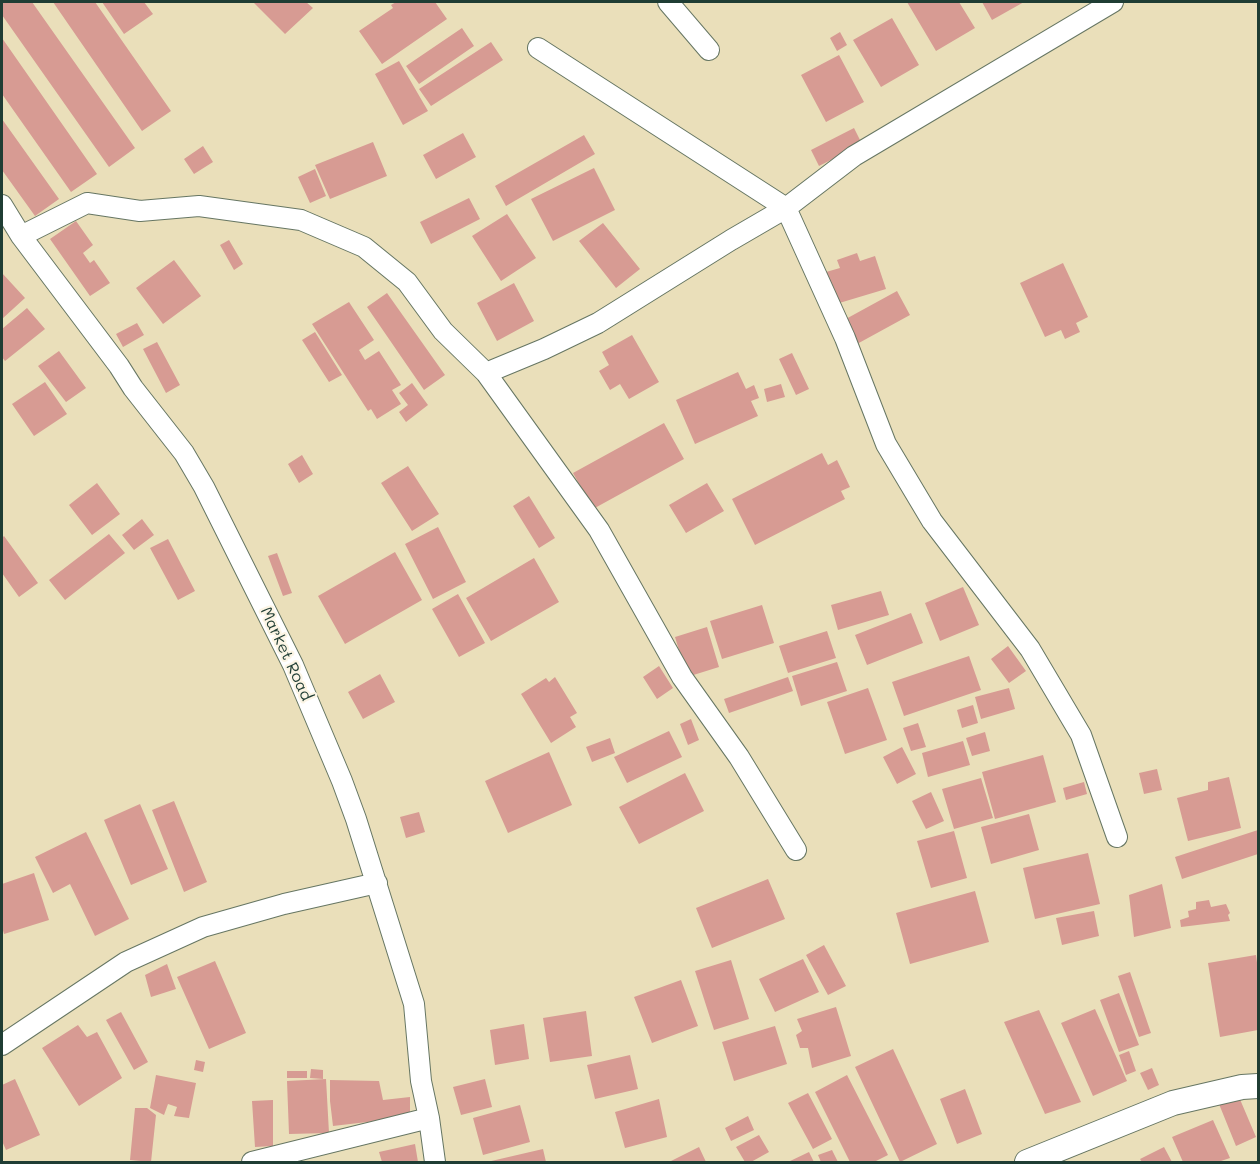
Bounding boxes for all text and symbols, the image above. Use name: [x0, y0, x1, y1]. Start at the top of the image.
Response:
street label: Market Road: [256, 604, 316, 704]

